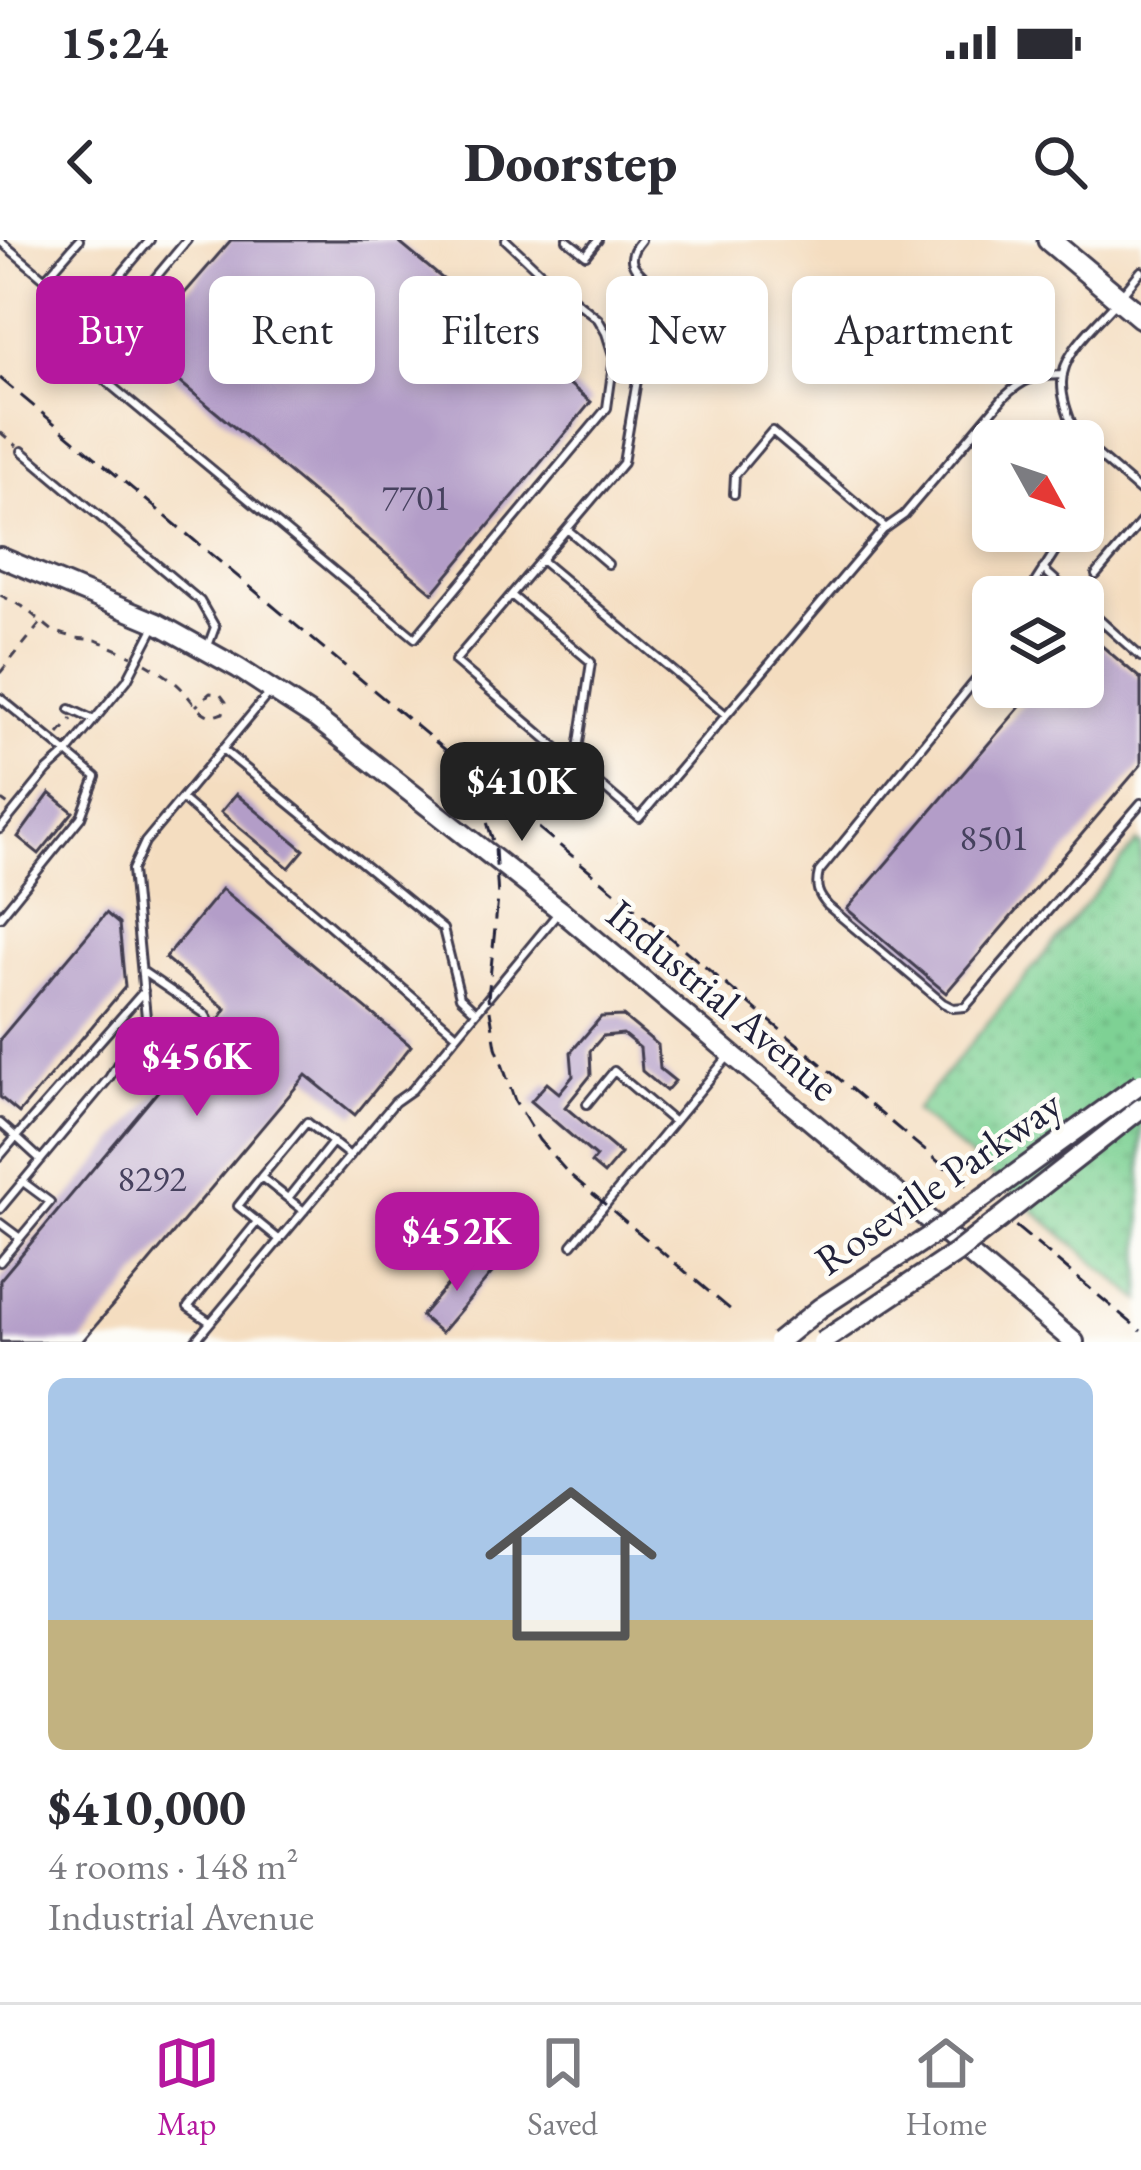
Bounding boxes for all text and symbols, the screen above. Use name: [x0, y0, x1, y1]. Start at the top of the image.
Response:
text: 15:24: [60, 13, 168, 71]
text: Doorstep: [464, 127, 677, 197]
icon: back: [48, 129, 114, 195]
icon: search: [1027, 129, 1093, 195]
chip: Buy: [36, 276, 185, 384]
chip: Rent: [209, 276, 375, 384]
chip: Filters: [399, 276, 582, 384]
chip: New: [606, 276, 768, 384]
chip: Apartment: [792, 276, 1055, 384]
north arrow: [972, 420, 1104, 552]
map controls: [972, 420, 1104, 708]
house number: 7701: [381, 474, 451, 521]
button: layers: [972, 576, 1104, 708]
pin: $410K: [438, 742, 606, 844]
text: $410K: [467, 755, 577, 806]
house number: 8501: [959, 814, 1029, 861]
street label: Industrial Avenue: [596, 887, 850, 1113]
pin: $456K: [113, 1017, 281, 1119]
text: $456K: [142, 1030, 252, 1081]
street label: Roseville Parkway: [804, 1076, 1073, 1287]
house number: 8292: [117, 1155, 187, 1202]
pin: $452K: [373, 1192, 541, 1294]
text: $452K: [402, 1205, 512, 1256]
icon: home: [463, 1456, 679, 1672]
text: $410,000: [48, 1774, 246, 1840]
text: 4 rooms · 148 m²: [48, 1840, 299, 1891]
text: Industrial Avenue: [48, 1891, 314, 1942]
tab: Map: [154, 2030, 220, 2145]
tab: Saved: [527, 2030, 598, 2145]
tab: Home: [906, 2030, 987, 2145]

